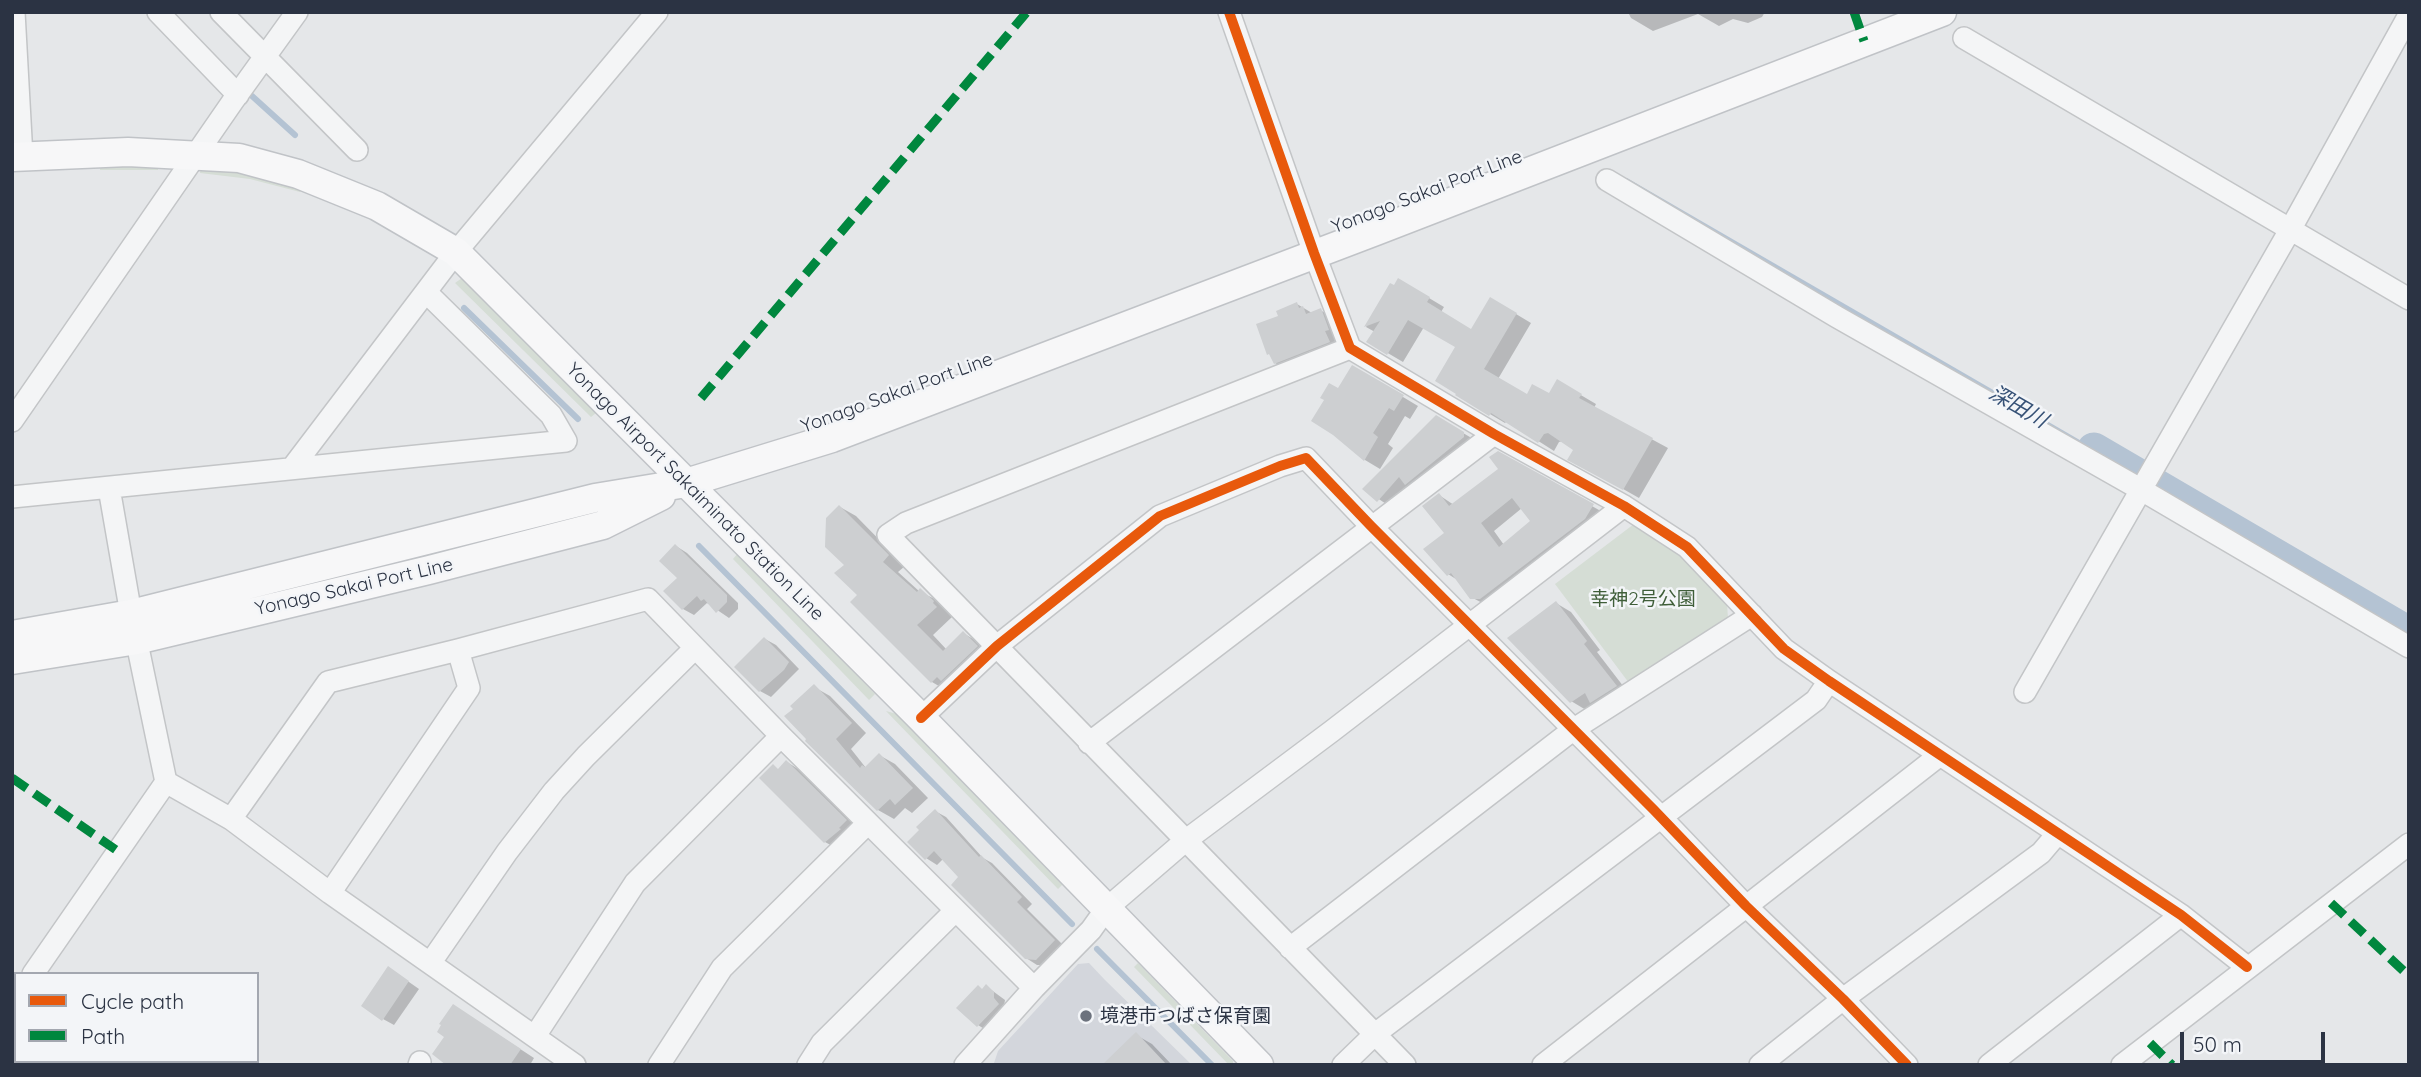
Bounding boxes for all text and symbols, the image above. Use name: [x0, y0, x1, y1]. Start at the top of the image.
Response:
street label: Yonago Sakai Port Line: [1328, 145, 1526, 239]
street label: Yonago Sakai Port Line: [798, 348, 996, 438]
street label: Yonago Airport Sakaiminato Station Line: [561, 358, 829, 626]
water label: 深田川: [1984, 380, 2052, 434]
street label: Yonago Sakai Port Line: [253, 553, 455, 621]
park label: 幸神2号公園: [1590, 588, 1696, 610]
legend: [14, 972, 259, 1063]
text: Cycle path: [81, 988, 184, 1014]
place label: 境港市つばさ保育園: [1100, 1005, 1271, 1027]
marker: 境港市つばさ保育園: [1078, 1008, 1094, 1024]
scale bar: [2183, 1018, 2328, 1062]
text: Path: [81, 1023, 125, 1049]
text: 50 m: [2193, 1031, 2242, 1057]

